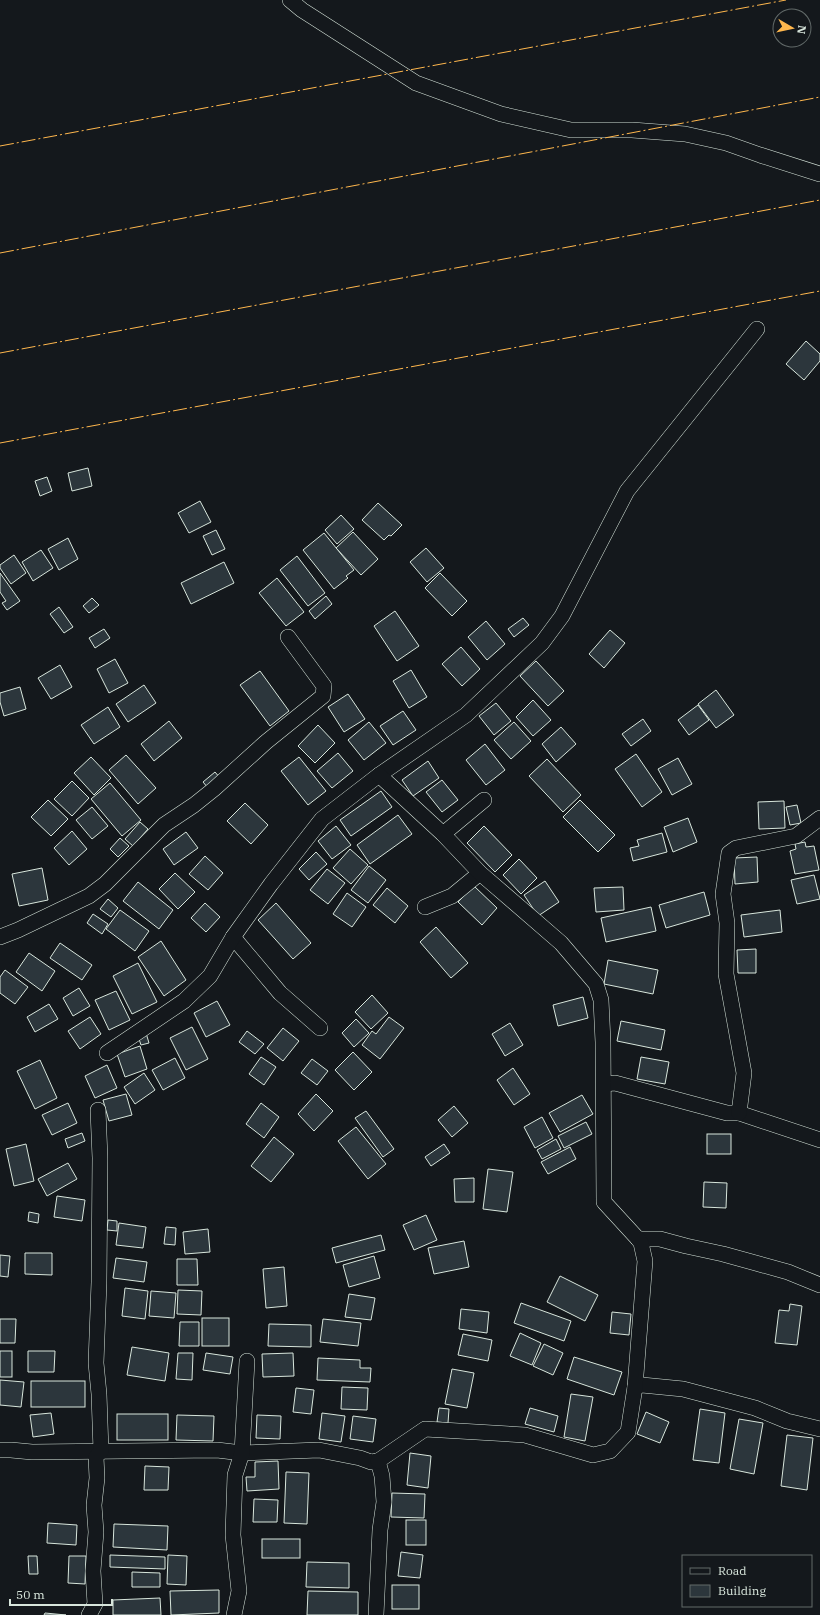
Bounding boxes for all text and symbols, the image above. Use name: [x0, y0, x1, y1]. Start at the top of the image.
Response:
north arrow: [772, 8, 812, 48]
text: N: [794, 24, 809, 35]
legend: [682, 1555, 812, 1607]
text: Road: [718, 1563, 747, 1578]
scale bar: [10, 1581, 112, 1607]
text: Building: [718, 1583, 766, 1598]
text: 50 m: [16, 1587, 45, 1602]

